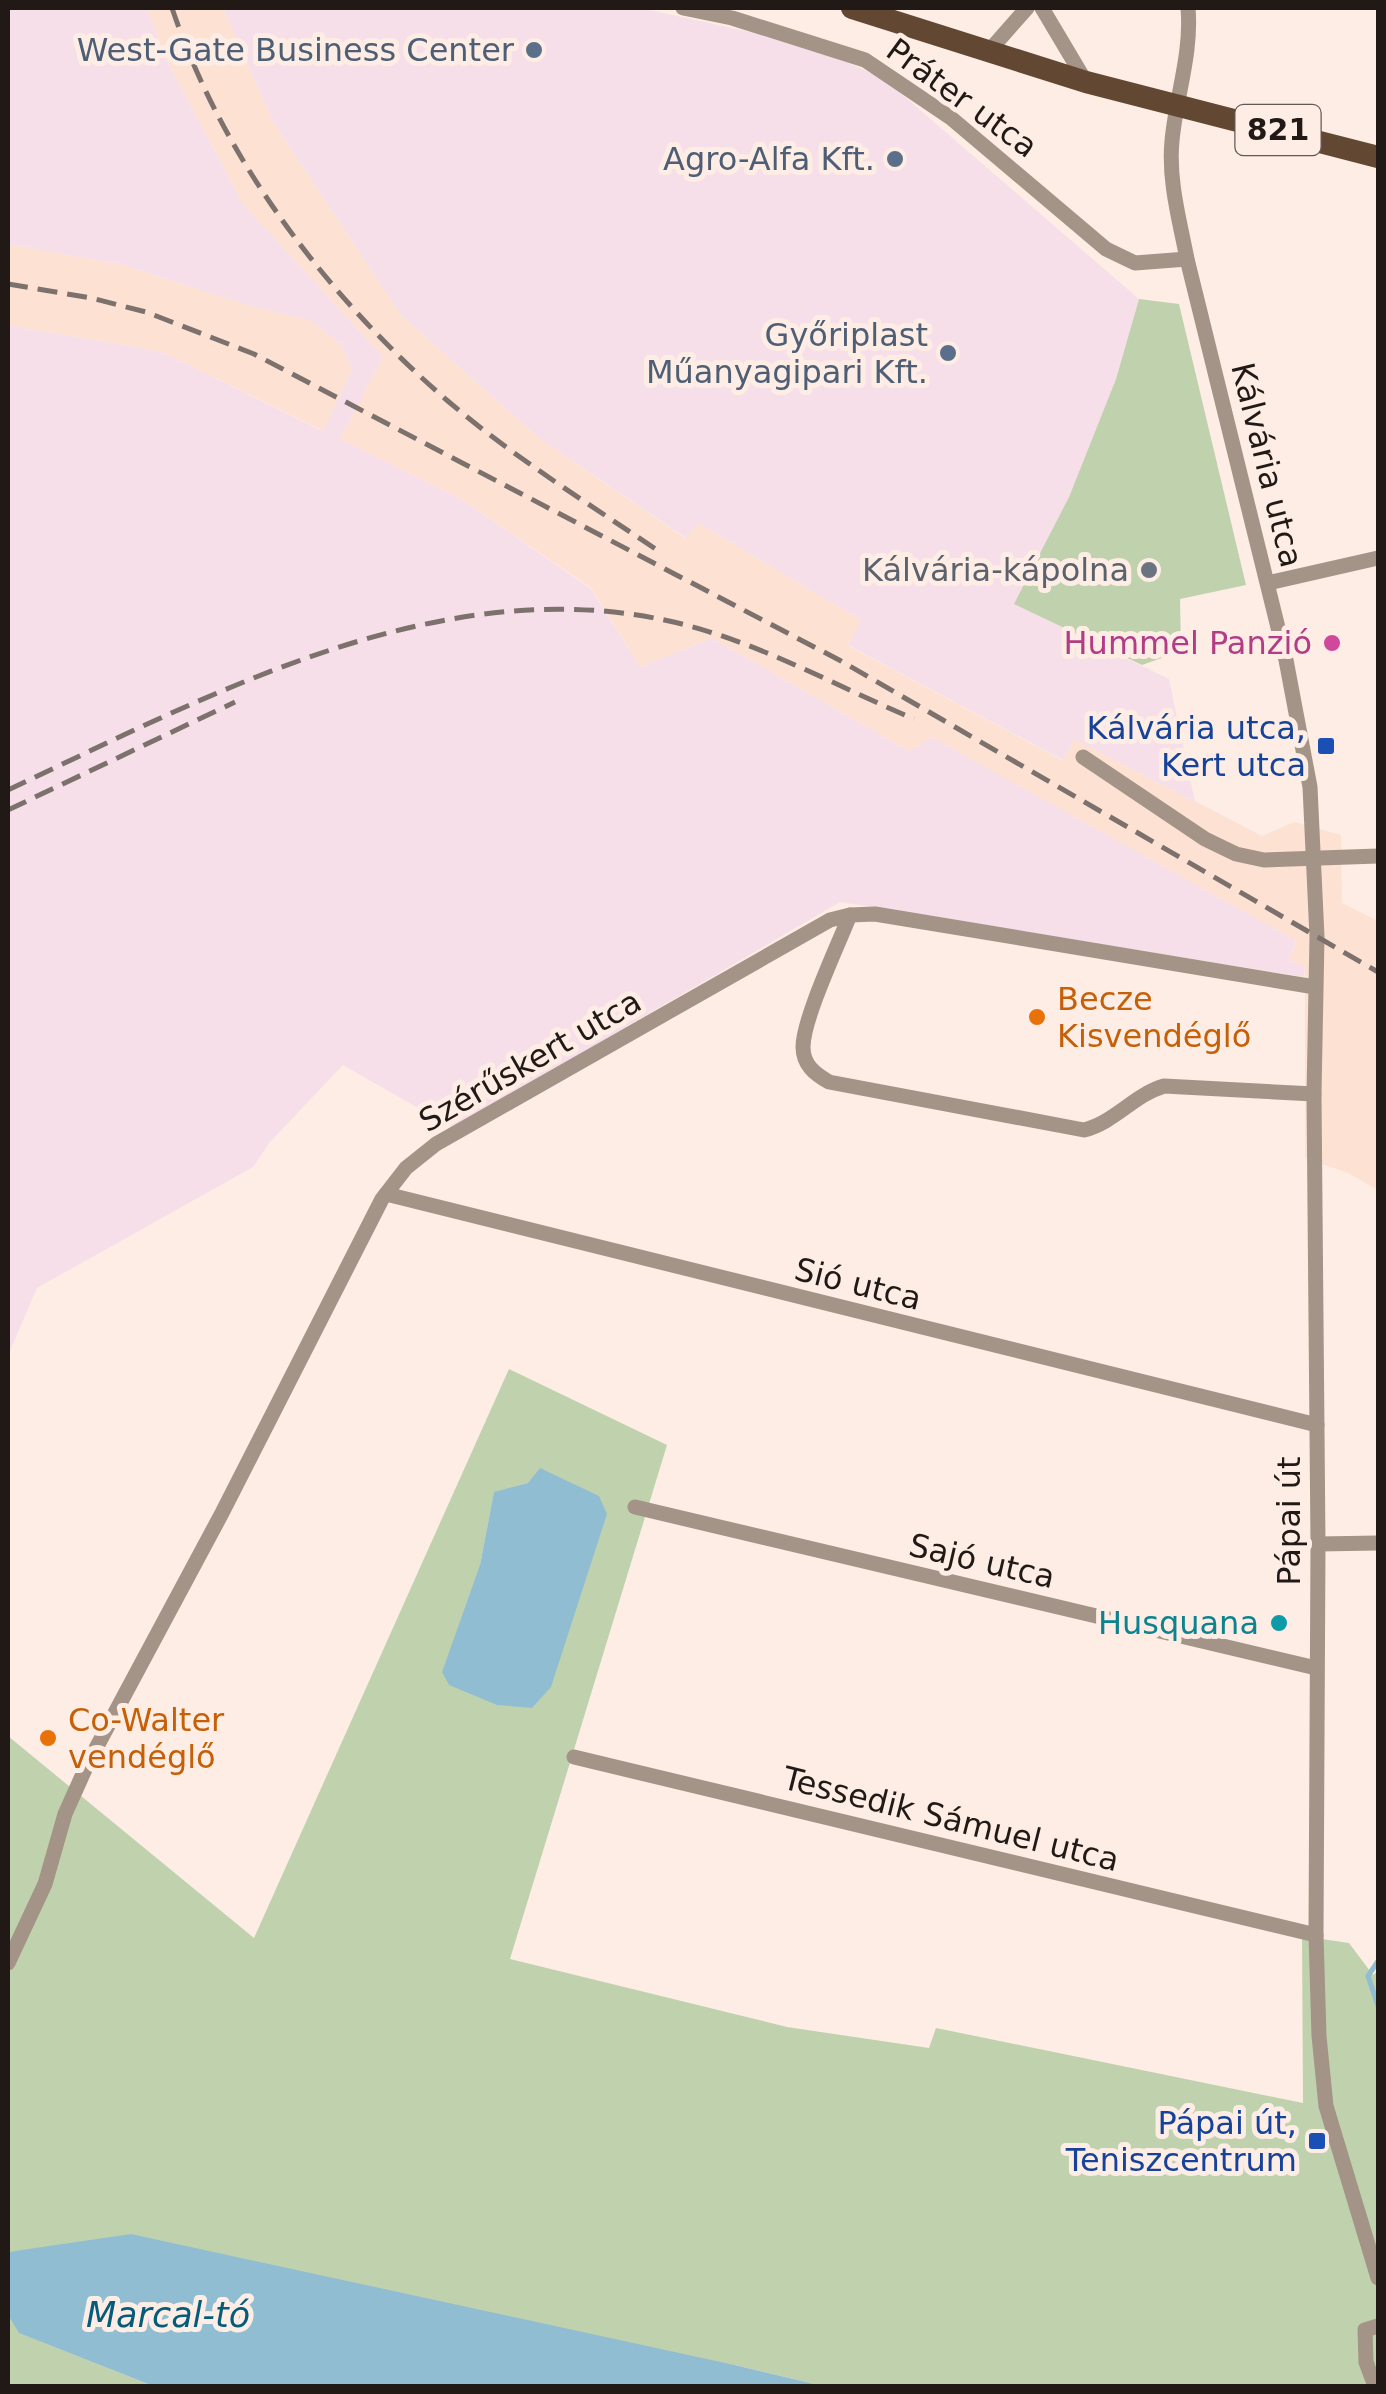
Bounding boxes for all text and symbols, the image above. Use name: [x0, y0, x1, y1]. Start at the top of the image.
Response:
place label: West-Gate Business Center: [77, 31, 515, 69]
street label: Práter utca: [879, 31, 1045, 165]
marker: West-Gate Business Center: [523, 39, 545, 61]
road number: 821: [1236, 105, 1320, 155]
place label: Agro-Alfa Kft.: [663, 140, 875, 178]
marker: Agro-Alfa Kft.: [884, 148, 906, 170]
place label: Győriplast Műanyagipari Kft.: [646, 316, 928, 391]
marker: Győriplast Műanyagipari Kft.: [937, 342, 959, 364]
street label: Kálvária utca: [1223, 359, 1311, 571]
place label: Kálvária-kápolna: [862, 551, 1129, 589]
marker: Kálvária-kápolna: [1138, 559, 1160, 581]
place label: Hummel Panzió: [1064, 624, 1312, 662]
marker: Hummel Panzió: [1321, 632, 1343, 654]
place label: Kálvária utca, Kert utca: [1087, 709, 1306, 784]
marker: Kálvária utca, Kert utca: [1315, 735, 1337, 757]
place label: Becze Kisvendéglő: [1057, 980, 1251, 1055]
street label: Szérűskert utca: [412, 982, 648, 1140]
marker: Becze Kisvendéglő: [1026, 1006, 1048, 1028]
street label: Sió utca: [791, 1250, 925, 1318]
street label: Pápai út: [1270, 1456, 1308, 1586]
street label: Sajó utca: [905, 1526, 1059, 1596]
place label: Husquana: [1098, 1604, 1259, 1642]
marker: Husquana: [1268, 1612, 1290, 1634]
place label: Co-Walter vendéglő: [68, 1701, 225, 1776]
marker: Co-Walter vendéglő: [37, 1727, 59, 1749]
street label: Tessedik Sámuel utca: [778, 1759, 1123, 1879]
place label: Pápai út, Teniszcentrum: [1065, 2104, 1297, 2179]
marker: Pápai út, Teniszcentrum: [1306, 2130, 1328, 2152]
water label: Marcal-tó: [86, 2295, 250, 2335]

